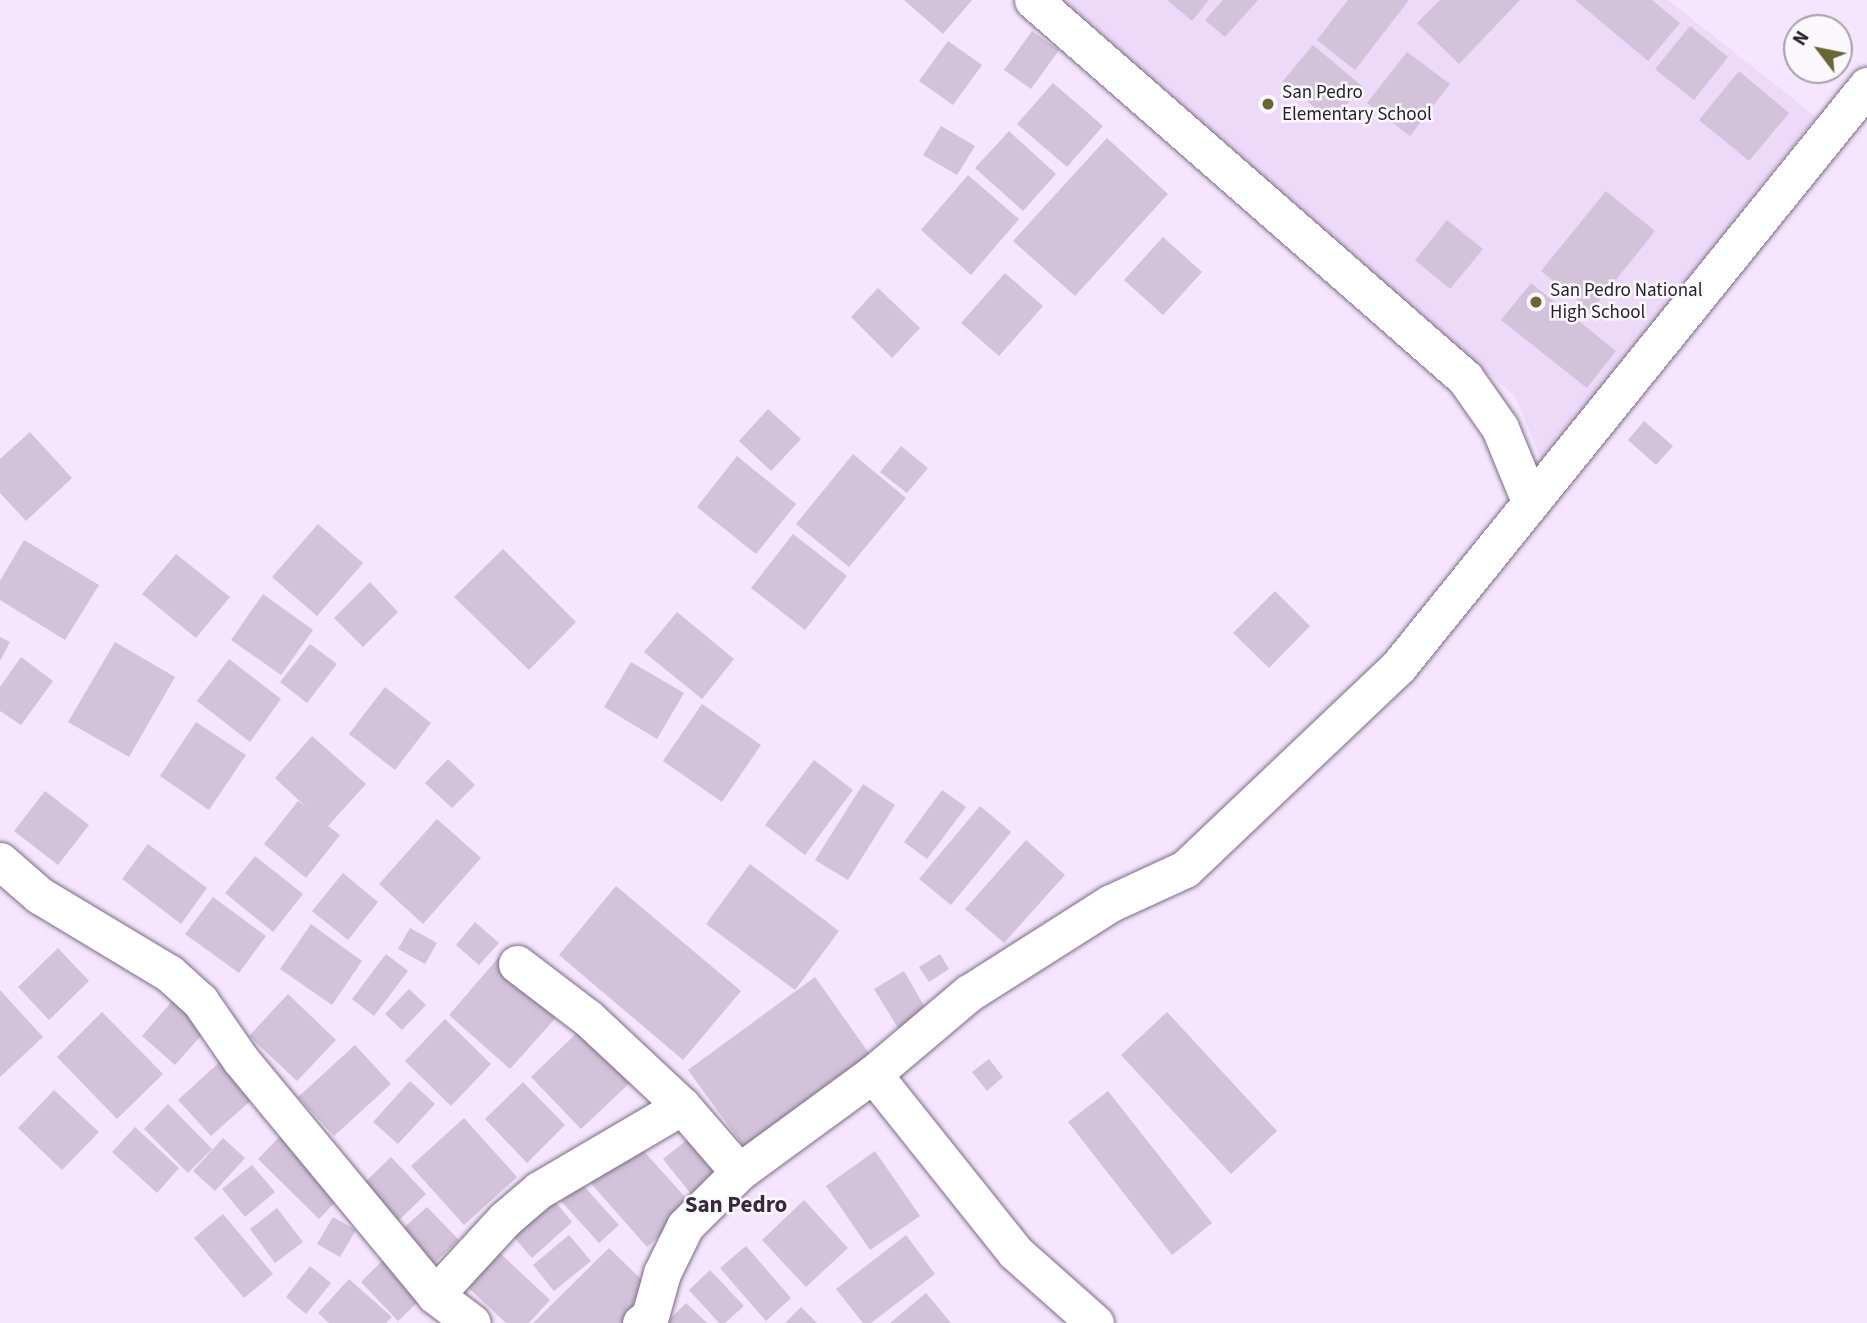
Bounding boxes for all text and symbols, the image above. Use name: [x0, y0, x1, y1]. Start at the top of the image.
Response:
north arrow: [1783, 14, 1853, 84]
text: N: [1787, 26, 1816, 51]
place label: San Pedro Elementary School: [1282, 82, 1432, 126]
marker: San Pedro Elementary School: [1260, 96, 1276, 112]
place label: San Pedro National High School: [1550, 280, 1703, 324]
marker: San Pedro National High School: [1528, 294, 1544, 310]
district label: San Pedro: [685, 1191, 787, 1219]

